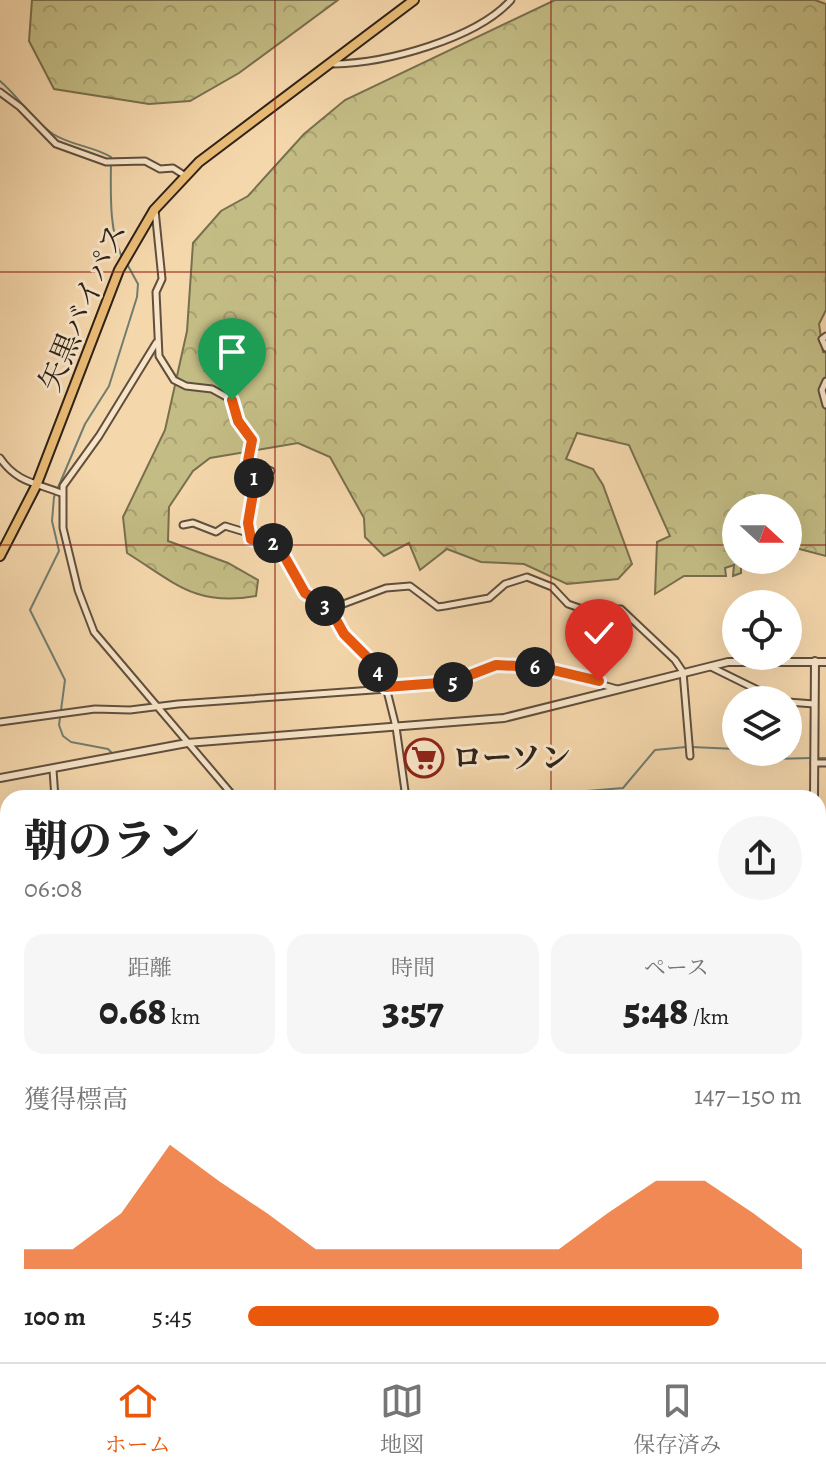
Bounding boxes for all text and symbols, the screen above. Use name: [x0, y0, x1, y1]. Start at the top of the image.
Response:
street label: 矢黒バイパス: [30, 217, 136, 397]
pin: [198, 318, 266, 400]
icon: arrive: [210, 330, 254, 374]
pin: 1: [234, 458, 274, 498]
text: 1: [250, 463, 258, 493]
north arrow: [722, 494, 802, 574]
map controls: [722, 494, 802, 766]
pin: 2: [253, 523, 293, 563]
text: 2: [268, 528, 278, 558]
pin: 3: [305, 586, 345, 626]
button: locate: [722, 590, 802, 670]
text: 3: [320, 591, 330, 621]
pin: [565, 599, 633, 681]
icon: check: [577, 611, 621, 655]
pin: 6: [515, 647, 555, 687]
pin: 4: [358, 652, 398, 692]
text: 6: [530, 652, 540, 682]
text: 4: [373, 657, 383, 687]
pin: 5: [433, 662, 473, 702]
text: 5: [448, 667, 458, 697]
button: layers: [722, 686, 802, 766]
supermarket icon: ローソン: [403, 737, 445, 779]
place label: ローソン: [452, 738, 571, 778]
text: 朝のラン: [24, 811, 200, 871]
button: share: [718, 816, 802, 900]
text: 06:08: [24, 871, 83, 906]
text: 距離: [128, 953, 172, 983]
text: 時間: [391, 953, 435, 983]
text: ペース: [644, 953, 709, 983]
text: 0.68: [99, 983, 167, 1038]
text: 3:57: [382, 983, 444, 1038]
text: 5:48: [624, 983, 688, 1038]
text: km: [167, 1002, 200, 1032]
text: /km: [688, 1002, 729, 1032]
text: 147–150 m: [694, 1078, 802, 1113]
text: 獲得標高: [24, 1082, 128, 1117]
text: 100 m: [24, 1299, 86, 1334]
text: 5:45: [152, 1299, 192, 1334]
tab: ホーム: [105, 1379, 171, 1460]
tab: 地図: [380, 1379, 424, 1460]
tab: 保存済み: [633, 1379, 721, 1460]

